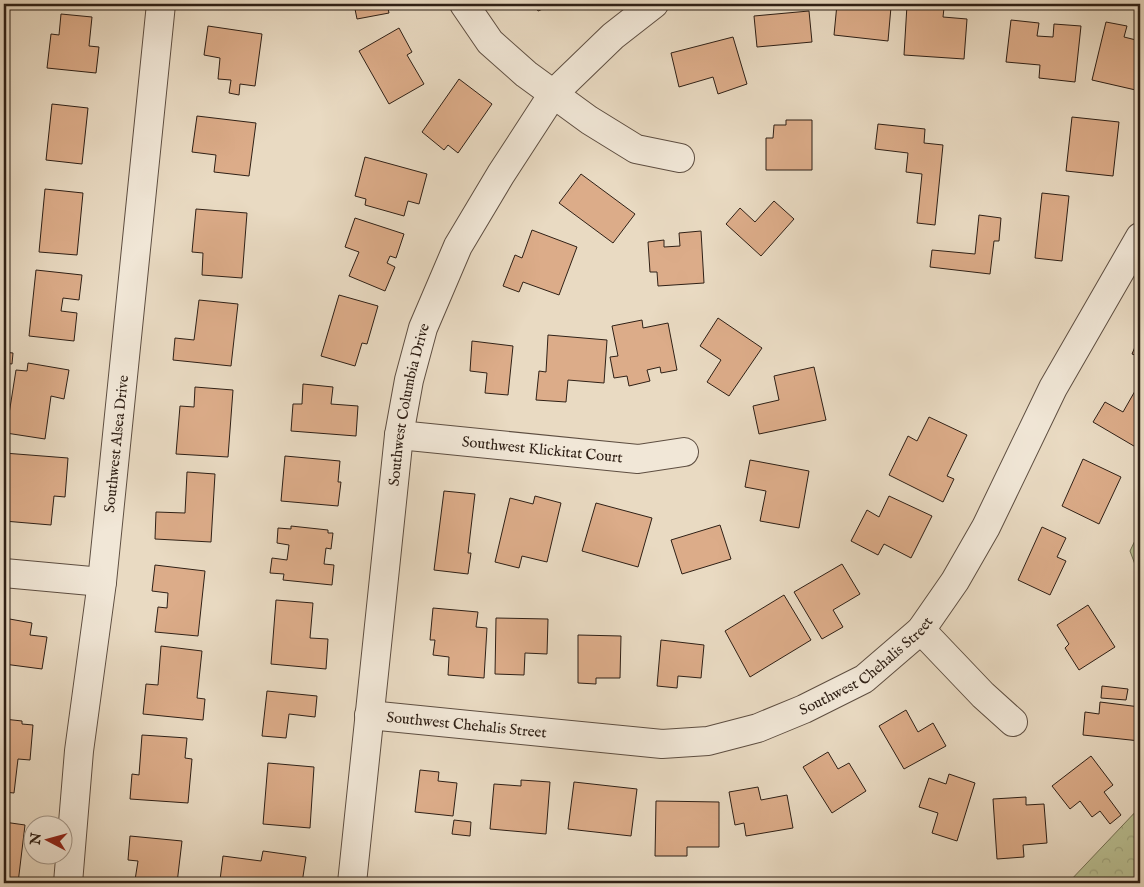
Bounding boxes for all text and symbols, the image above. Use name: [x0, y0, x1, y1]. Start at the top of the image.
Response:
street label: Southwest Columbia Drive: [385, 320, 434, 487]
street label: Southwest Alsea Drive: [100, 374, 133, 513]
street label: Southwest Klickitat Court: [461, 432, 624, 467]
street label: Southwest Chehalis Street: [796, 613, 937, 720]
street label: Southwest Chehalis Street: [385, 708, 547, 743]
north arrow: [22, 814, 72, 864]
text: N: [26, 832, 46, 847]

